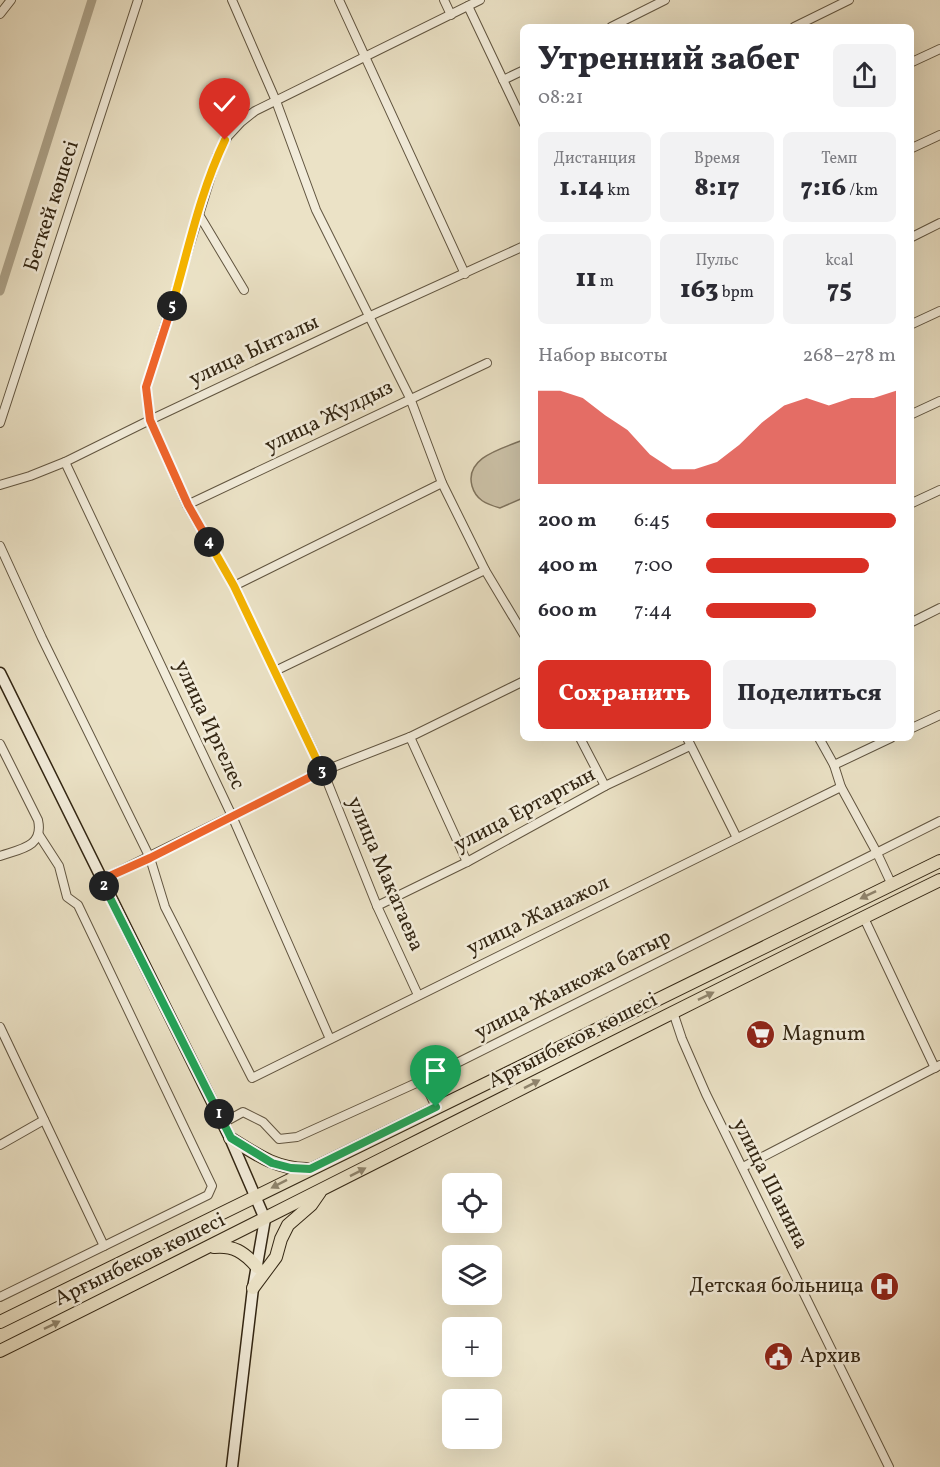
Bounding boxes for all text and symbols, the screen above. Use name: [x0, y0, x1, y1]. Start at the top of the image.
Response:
text: Утренний забег: [538, 38, 799, 84]
button: share: [833, 44, 896, 107]
pin: [199, 78, 250, 140]
text: 08:21: [538, 84, 583, 112]
icon: check: [208, 87, 241, 120]
street label: Беткей көшесі: [17, 137, 87, 275]
text: Дистанция: [554, 148, 636, 170]
text: Время: [694, 148, 740, 170]
text: Темп: [821, 148, 857, 170]
text: 1.14: [559, 170, 604, 206]
text: 8:17: [694, 170, 740, 206]
text: 7:16: [801, 170, 846, 206]
text: km: [604, 180, 630, 202]
text: /km: [846, 180, 878, 202]
text: Пульс: [695, 250, 739, 272]
text: kcal: [825, 250, 854, 272]
text: 11: [575, 261, 597, 297]
text: m: [597, 271, 614, 293]
text: 163: [680, 272, 719, 308]
text: 75: [827, 272, 852, 308]
text: bpm: [719, 282, 754, 304]
pin: 5: [157, 291, 187, 321]
text: 5: [168, 295, 176, 317]
street label: улица Ынталы: [184, 308, 324, 394]
text: Набор высоты: [538, 342, 668, 370]
text: 268–278 m: [802, 342, 896, 370]
street label: улица Жулдыз: [260, 373, 398, 461]
text: 200 m: [538, 507, 596, 535]
text: 6:45: [634, 507, 670, 535]
pin: 4: [194, 527, 224, 557]
text: 4: [204, 531, 214, 553]
text: 400 m: [538, 552, 598, 580]
text: 7:00: [634, 552, 673, 580]
text: 600 m: [538, 597, 597, 625]
text: 7:44: [634, 597, 672, 625]
street label: улица Иргелес: [166, 655, 252, 795]
button: Сохранить: [538, 660, 711, 729]
button: Поделиться: [723, 660, 896, 729]
pin: 3: [307, 756, 337, 786]
text: 3: [318, 760, 326, 782]
street label: улица Ертаргын: [449, 760, 601, 860]
street label: улица Макатаева: [339, 792, 431, 956]
street label: улица Жанажол: [462, 869, 614, 963]
pin: 2: [89, 871, 119, 901]
text: 2: [100, 875, 108, 897]
one-way arrow: [860, 890, 877, 899]
street label: улица Жанкожа батыр: [470, 923, 676, 1047]
street label: Арғынбеков көшесі: [483, 986, 663, 1096]
one-way arrow: [697, 991, 715, 1001]
supermarket icon: Magnum: [745, 1018, 777, 1050]
place label: Magnum: [782, 1020, 866, 1049]
pin: [410, 1045, 461, 1107]
icon: arrive: [419, 1054, 452, 1087]
one-way arrow: [523, 1079, 541, 1089]
pin: 1: [204, 1099, 234, 1129]
text: 1: [216, 1103, 222, 1125]
street label: улица Шанина: [725, 1114, 815, 1254]
one-way arrow: [350, 1167, 367, 1177]
map controls: [442, 1173, 502, 1449]
button: locate: [442, 1173, 502, 1233]
one-way arrow: [270, 1180, 287, 1189]
street label: Арғынбеков көшесі: [50, 1206, 230, 1314]
button: layers: [442, 1245, 502, 1305]
hospital icon: Детская больница: [869, 1270, 901, 1302]
place label: Детская больница: [689, 1272, 864, 1301]
button: +: [442, 1317, 502, 1377]
one-way arrow: [44, 1320, 61, 1330]
public building icon: Архив: [763, 1340, 795, 1372]
place label: Архив: [800, 1342, 861, 1371]
button: −: [442, 1389, 502, 1449]

